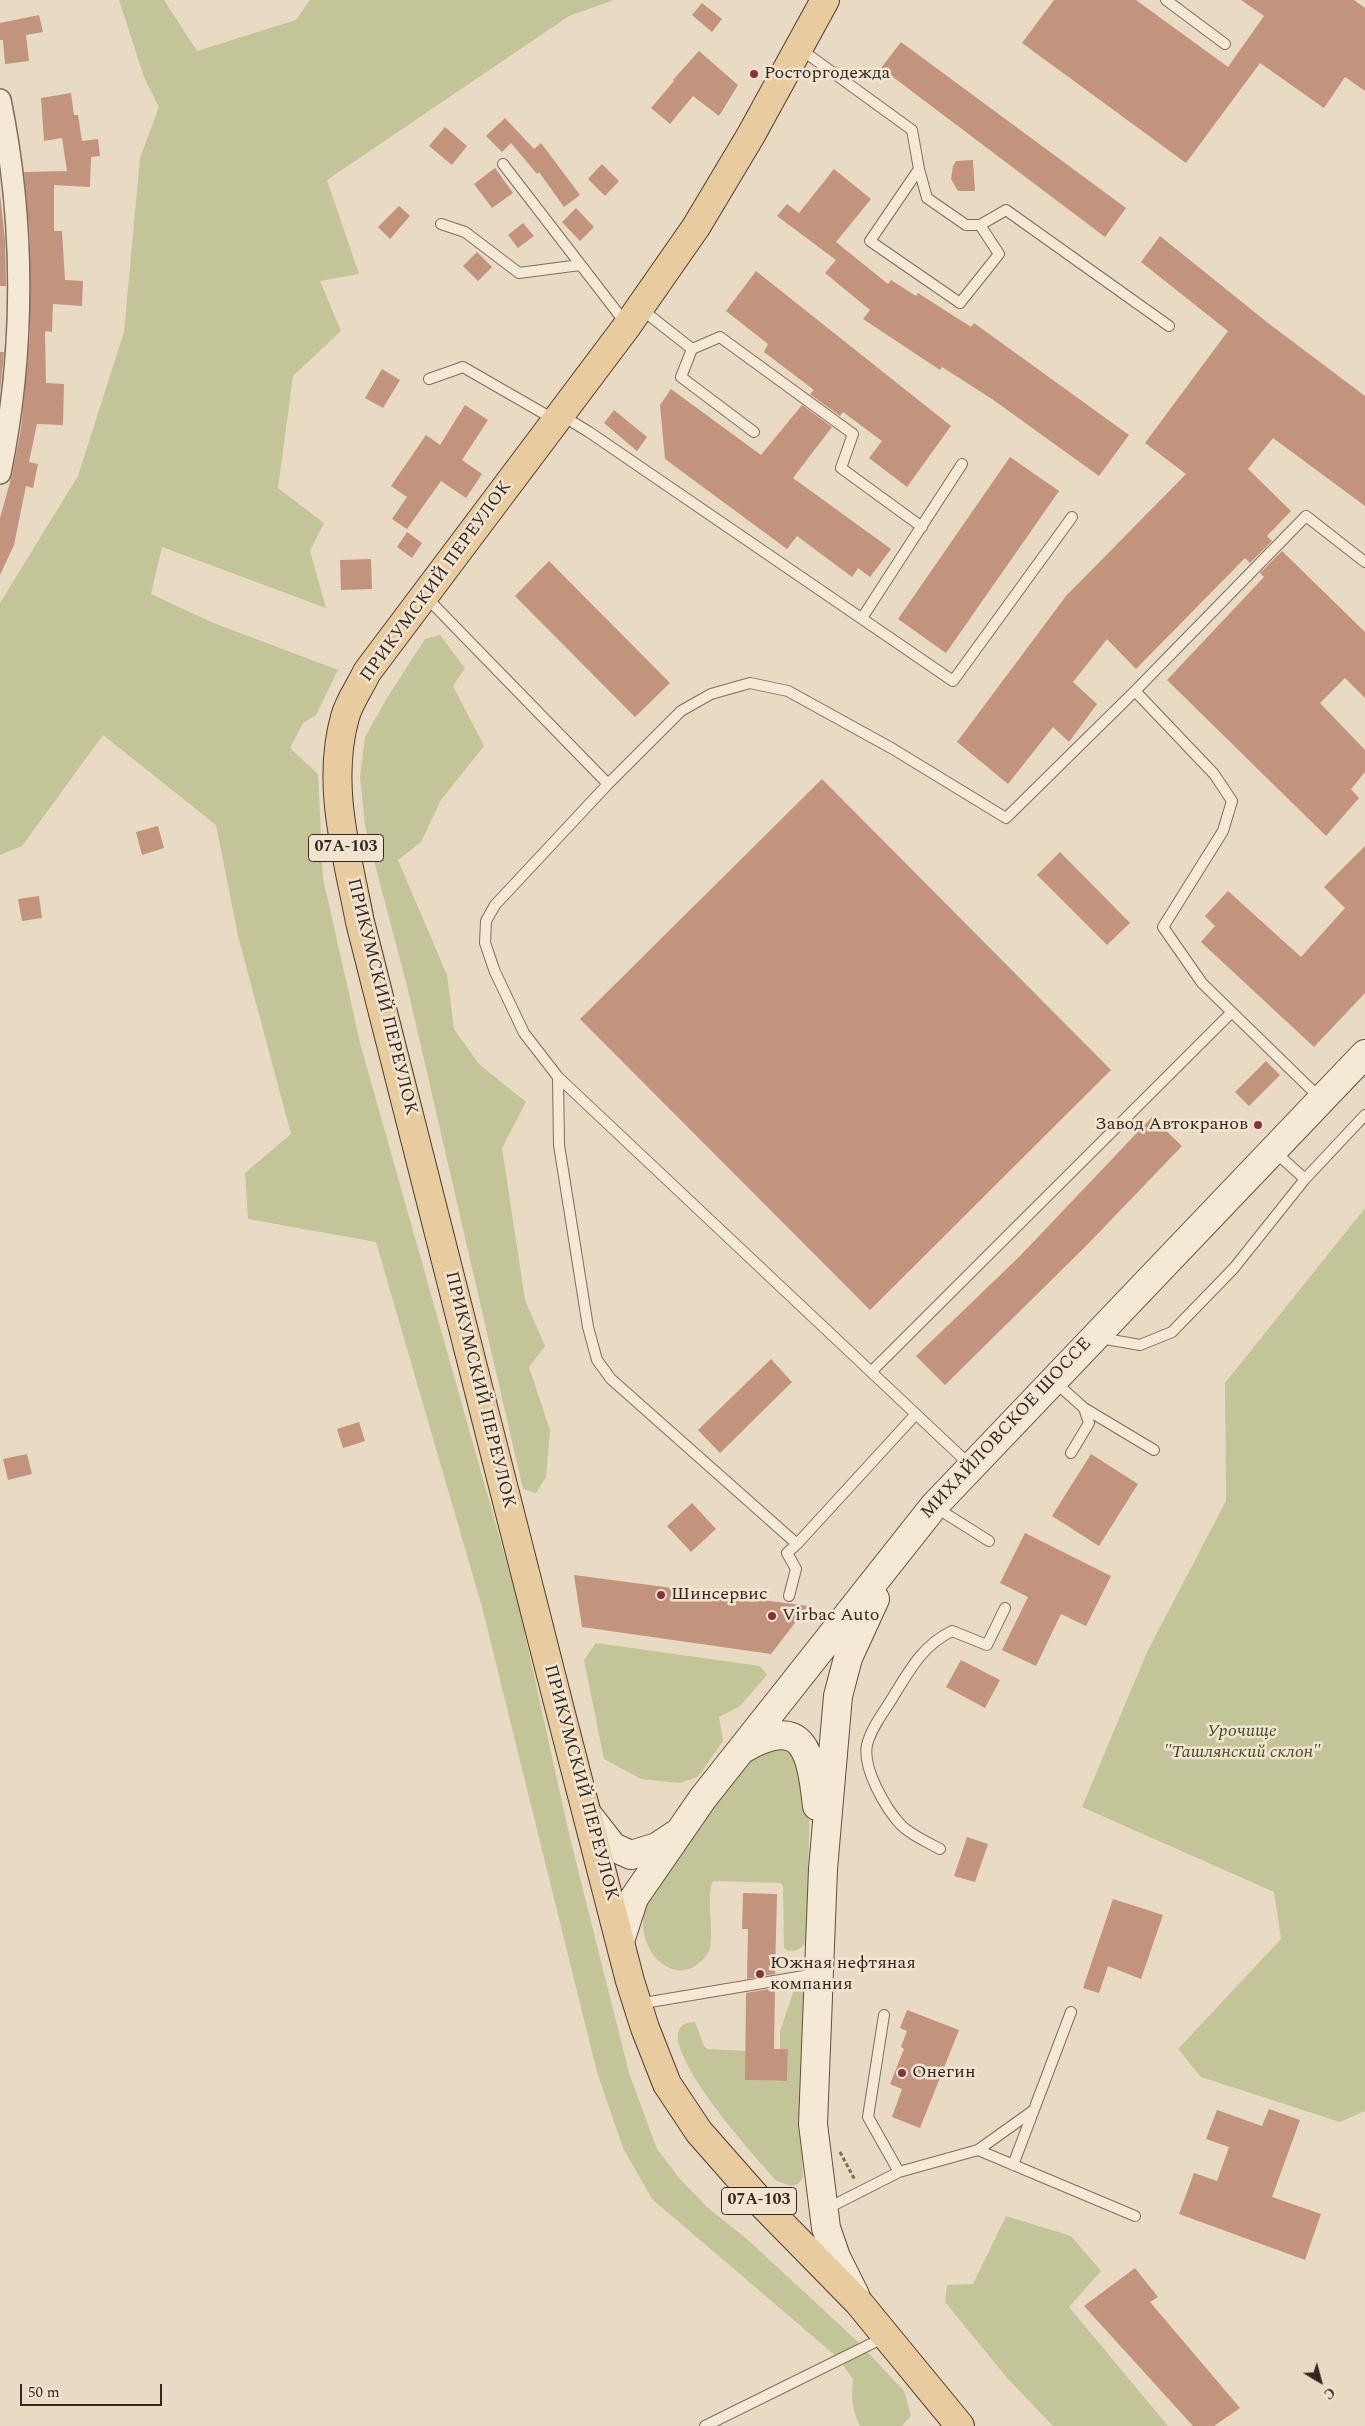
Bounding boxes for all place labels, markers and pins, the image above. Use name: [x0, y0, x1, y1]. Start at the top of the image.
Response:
place label: Росторгодежда: [764, 63, 890, 85]
marker: Росторгодежда: [748, 68, 760, 80]
place label: Завод Автокранов: [1095, 1114, 1248, 1136]
marker: Завод Автокранов: [1252, 1119, 1264, 1131]
place label: Шинсервис: [671, 1584, 768, 1606]
marker: Шинсервис: [655, 1589, 667, 1601]
place label: Virbac Auto: [782, 1605, 880, 1627]
marker: Virbac Auto: [766, 1610, 778, 1622]
place label: Южная нефтяная компания: [770, 1953, 916, 1996]
marker: Южная нефтяная компания: [754, 1968, 766, 1980]
place label: Онегин: [912, 2062, 976, 2084]
marker: Онегин: [896, 2067, 908, 2079]

